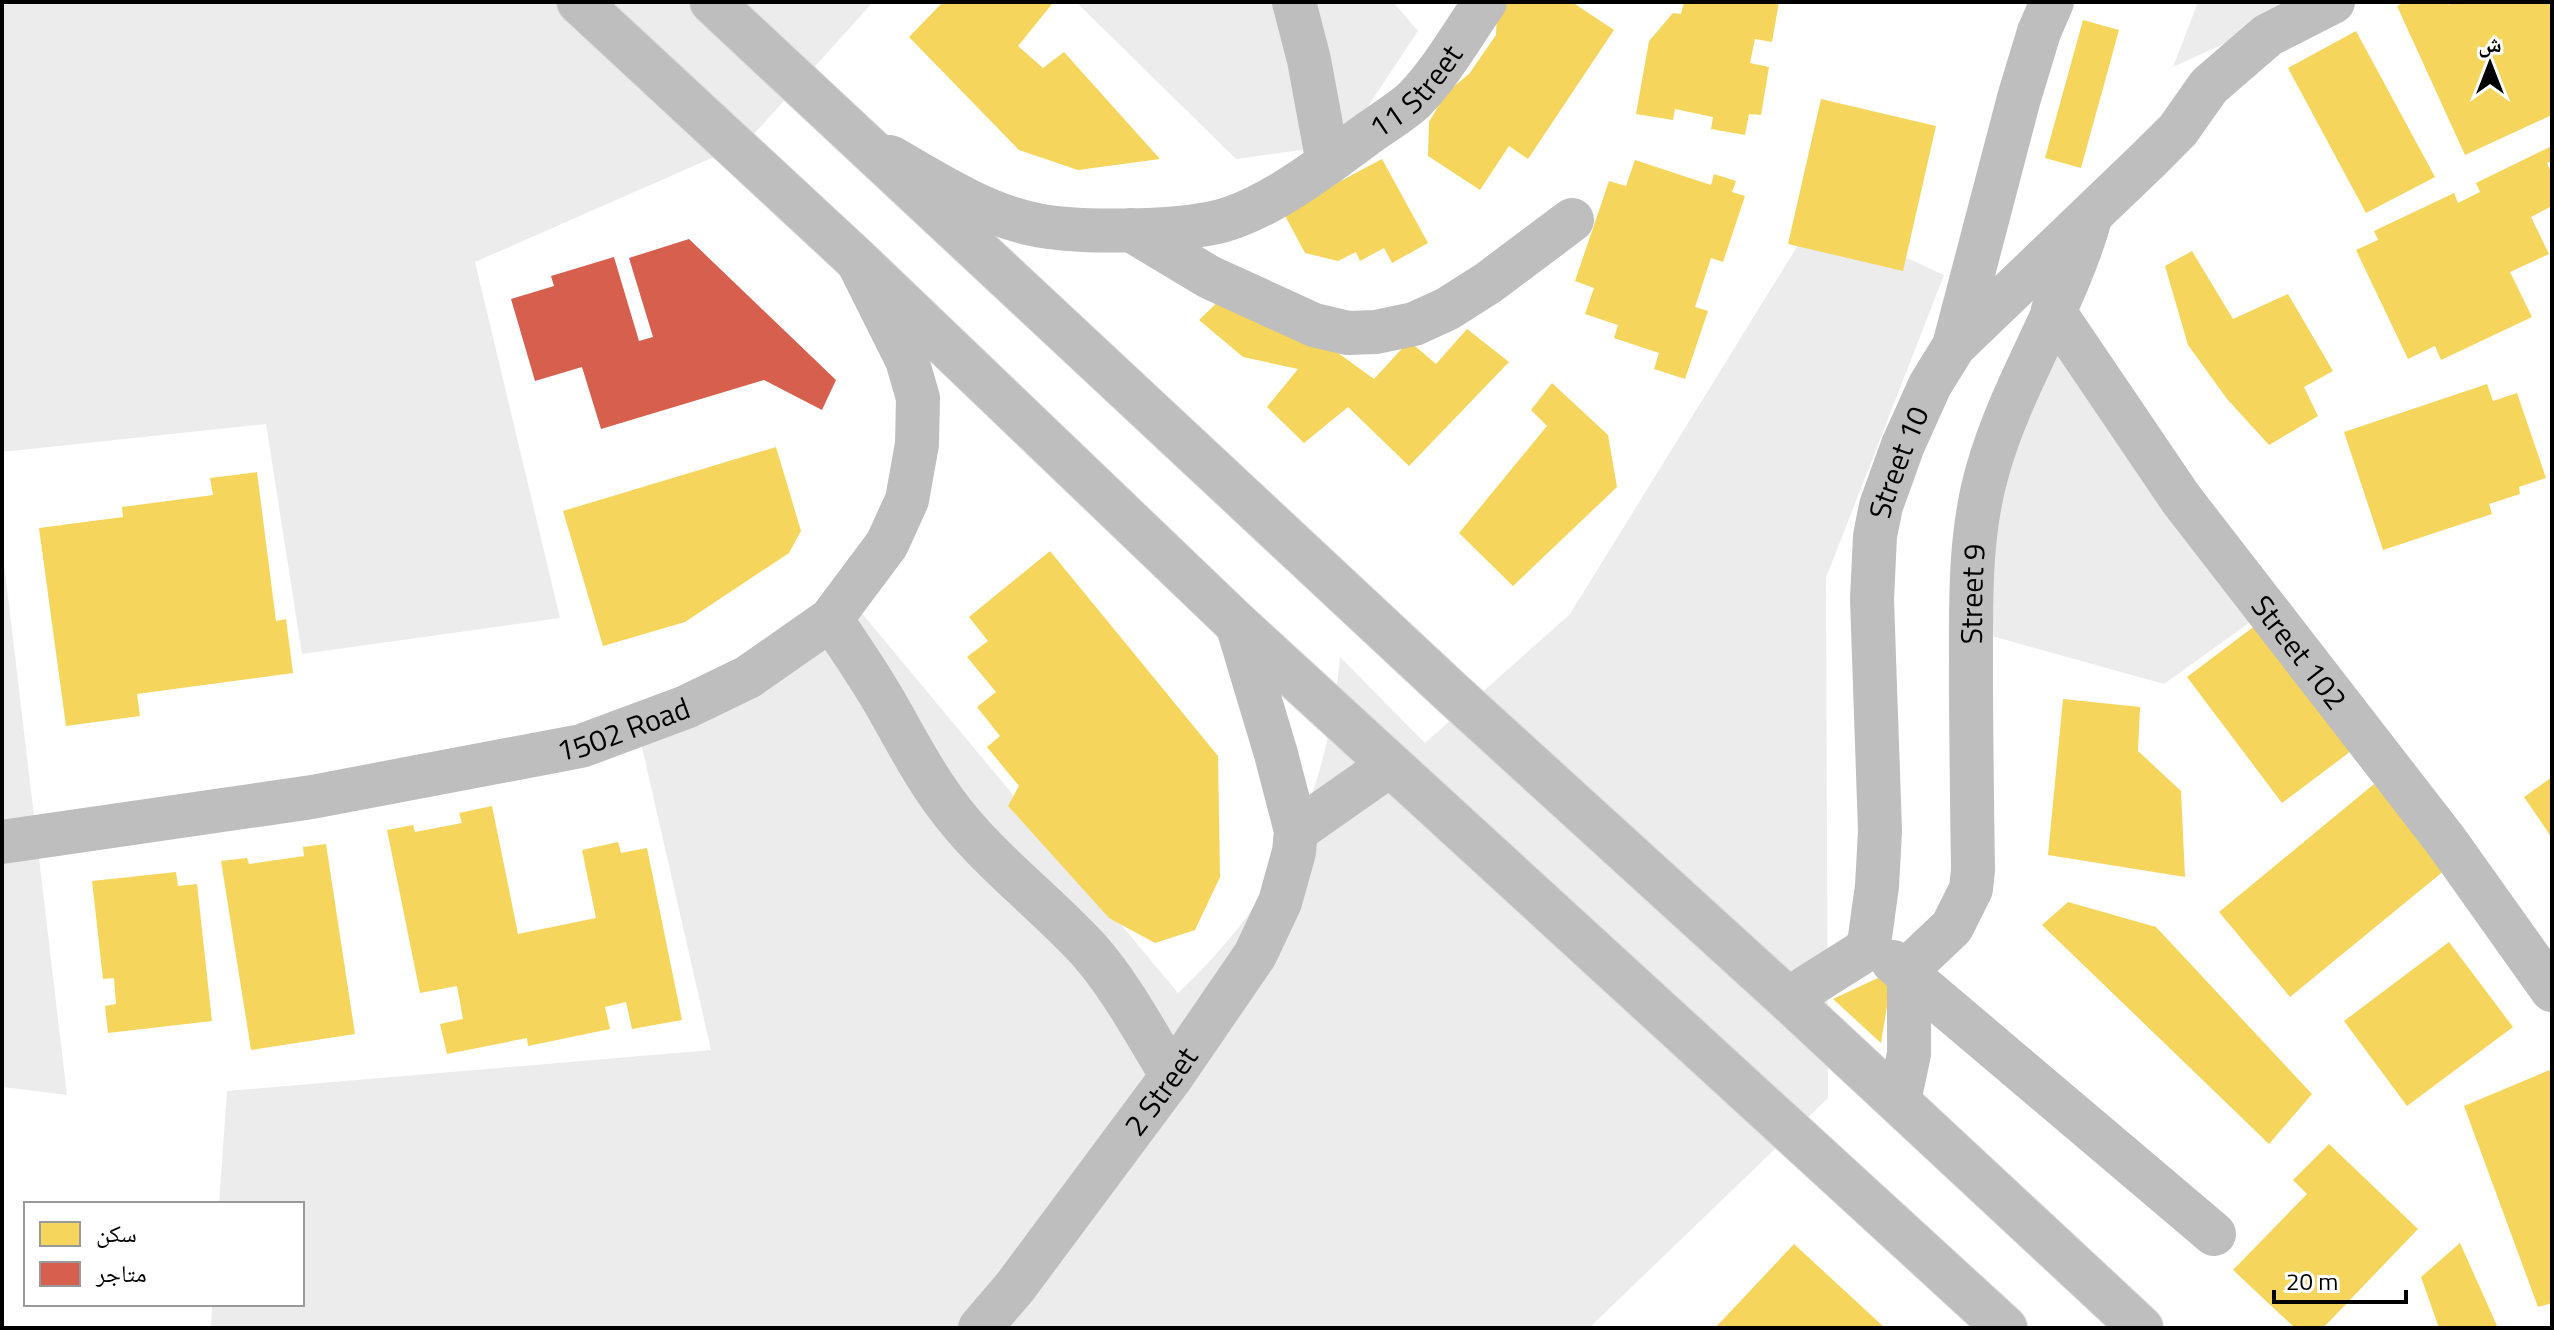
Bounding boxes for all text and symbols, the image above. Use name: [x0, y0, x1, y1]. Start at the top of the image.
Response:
north arrow: [2450, 24, 2530, 104]
text: ش: [2478, 27, 2502, 61]
street label: 11 Street: [1359, 35, 1474, 149]
street label: Street 10: [1856, 398, 1941, 522]
street label: Street 9: [1948, 542, 1997, 644]
street label: Street 102: [2240, 585, 2359, 719]
street label: 1502 Road: [553, 685, 696, 773]
street label: 2 Street: [1112, 1037, 1209, 1145]
legend: [24, 1202, 304, 1306]
text: سكن: [96, 1215, 137, 1251]
scale bar: [2274, 1254, 2406, 1304]
text: متاجر: [95, 1255, 147, 1291]
text: 20 m: [2286, 1263, 2338, 1299]

